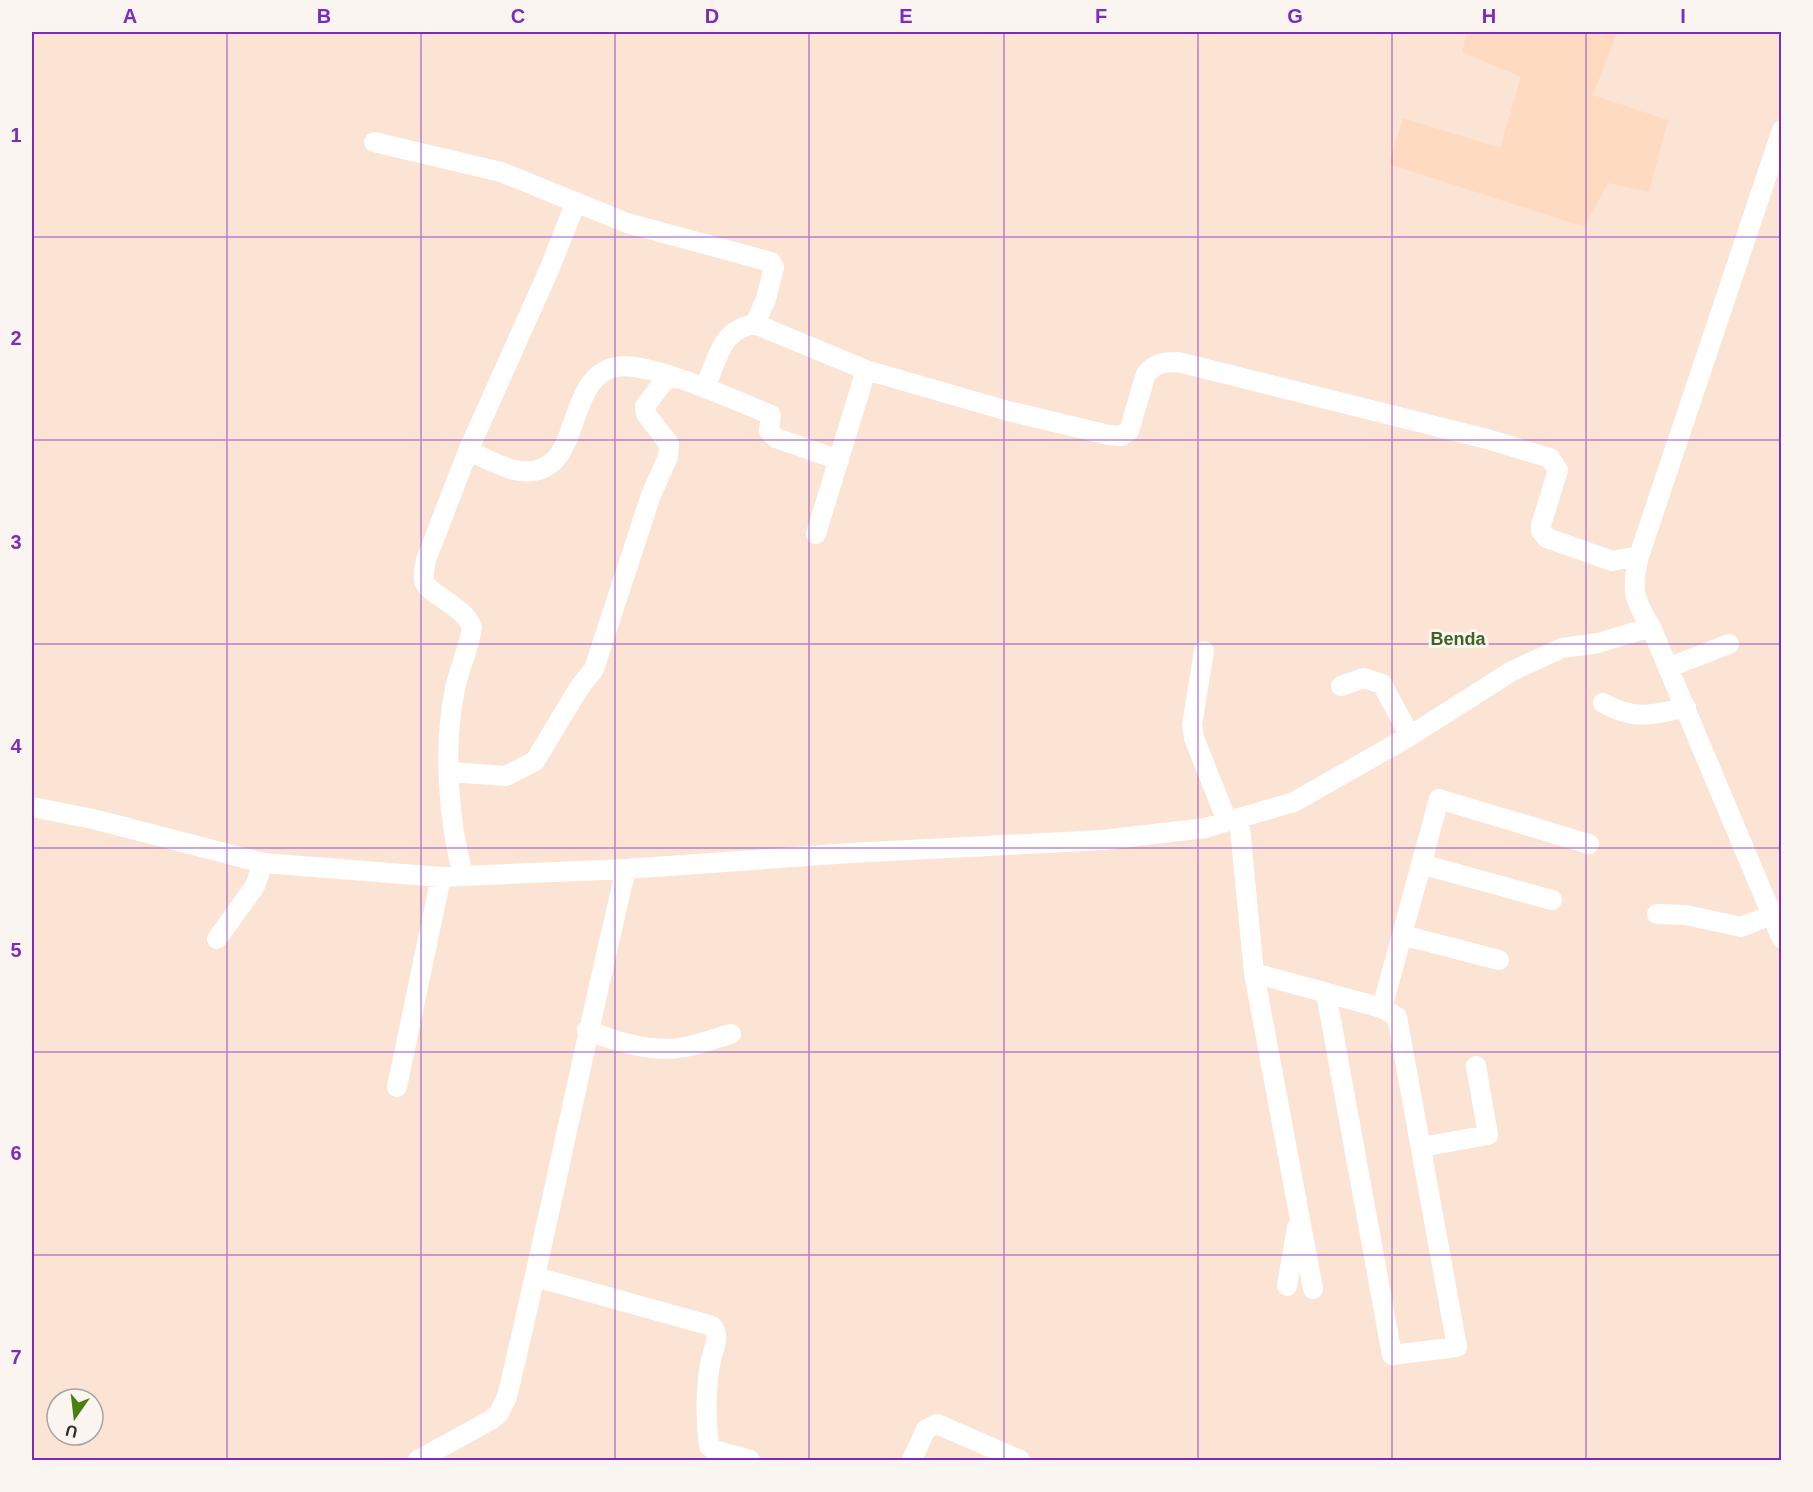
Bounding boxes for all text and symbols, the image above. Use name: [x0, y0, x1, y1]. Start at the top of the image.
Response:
text: A: [123, 5, 137, 27]
text: B: [317, 5, 331, 27]
text: C: [511, 5, 525, 27]
text: D: [705, 5, 719, 27]
text: E: [899, 5, 913, 27]
text: F: [1095, 5, 1107, 27]
text: G: [1287, 5, 1303, 27]
text: H: [1482, 5, 1496, 27]
text: I: [1680, 5, 1686, 27]
text: 1: [10, 124, 22, 146]
text: 2: [10, 327, 22, 349]
text: 3: [10, 531, 22, 553]
district label: Benda: [1430, 629, 1486, 649]
text: 4: [10, 735, 22, 757]
text: 5: [10, 939, 22, 961]
text: 6: [10, 1142, 22, 1164]
text: 7: [10, 1346, 22, 1368]
north arrow: [45, 1387, 105, 1447]
text: U: [64, 1421, 79, 1441]

